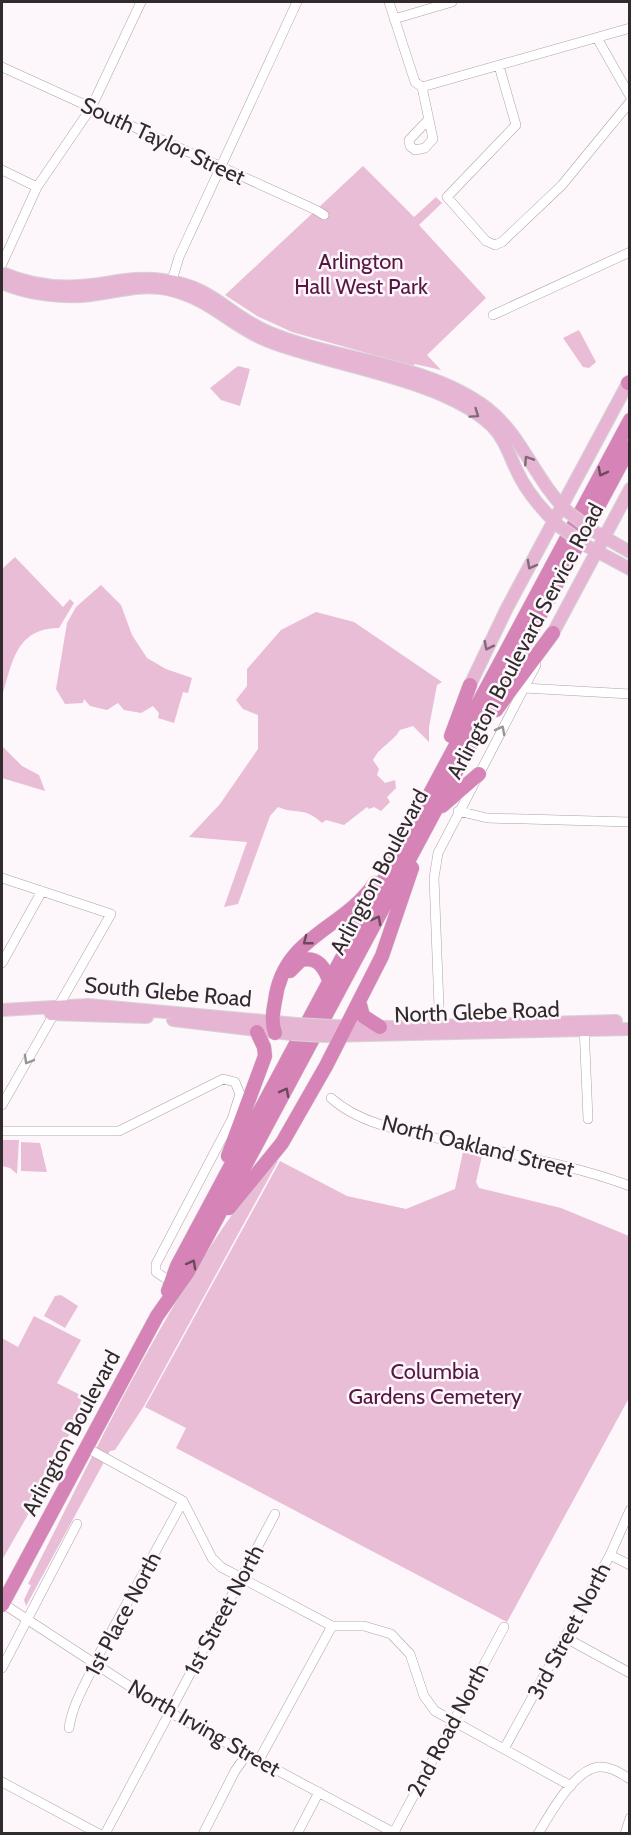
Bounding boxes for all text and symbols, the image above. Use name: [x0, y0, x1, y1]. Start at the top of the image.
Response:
street label: South Taylor Street: [77, 91, 250, 191]
park label: Arlington Hall West Park: [294, 248, 428, 300]
one-way arrow: [469, 407, 480, 418]
one-way arrow: [524, 456, 535, 467]
one-way arrow: [598, 465, 609, 476]
street label: Arlington Boulevard Service Road: [441, 498, 609, 784]
one-way arrow: [527, 559, 538, 569]
one-way arrow: [483, 640, 495, 651]
one-way arrow: [494, 726, 505, 737]
street label: Arlington Boulevard: [324, 785, 434, 959]
one-way arrow: [370, 916, 381, 927]
one-way arrow: [303, 934, 314, 945]
street label: South Glebe Road: [83, 971, 253, 1013]
street label: North Glebe Road: [394, 996, 560, 1028]
one-way arrow: [24, 1053, 35, 1064]
one-way arrow: [278, 1088, 289, 1098]
street label: North Oakland Street: [379, 1109, 578, 1183]
one-way arrow: [185, 1260, 196, 1270]
street label: Arlington Boulevard: [16, 1346, 126, 1520]
park label: Columbia Gardens Cemetery: [348, 1358, 522, 1410]
street label: 1st Street North: [178, 1540, 270, 1680]
street label: 1st Place North: [79, 1547, 167, 1681]
street label: 3rd Street North: [522, 1558, 616, 1704]
street label: 2nd Road North: [402, 1659, 494, 1801]
street label: North Irving Street: [123, 1674, 285, 1783]

